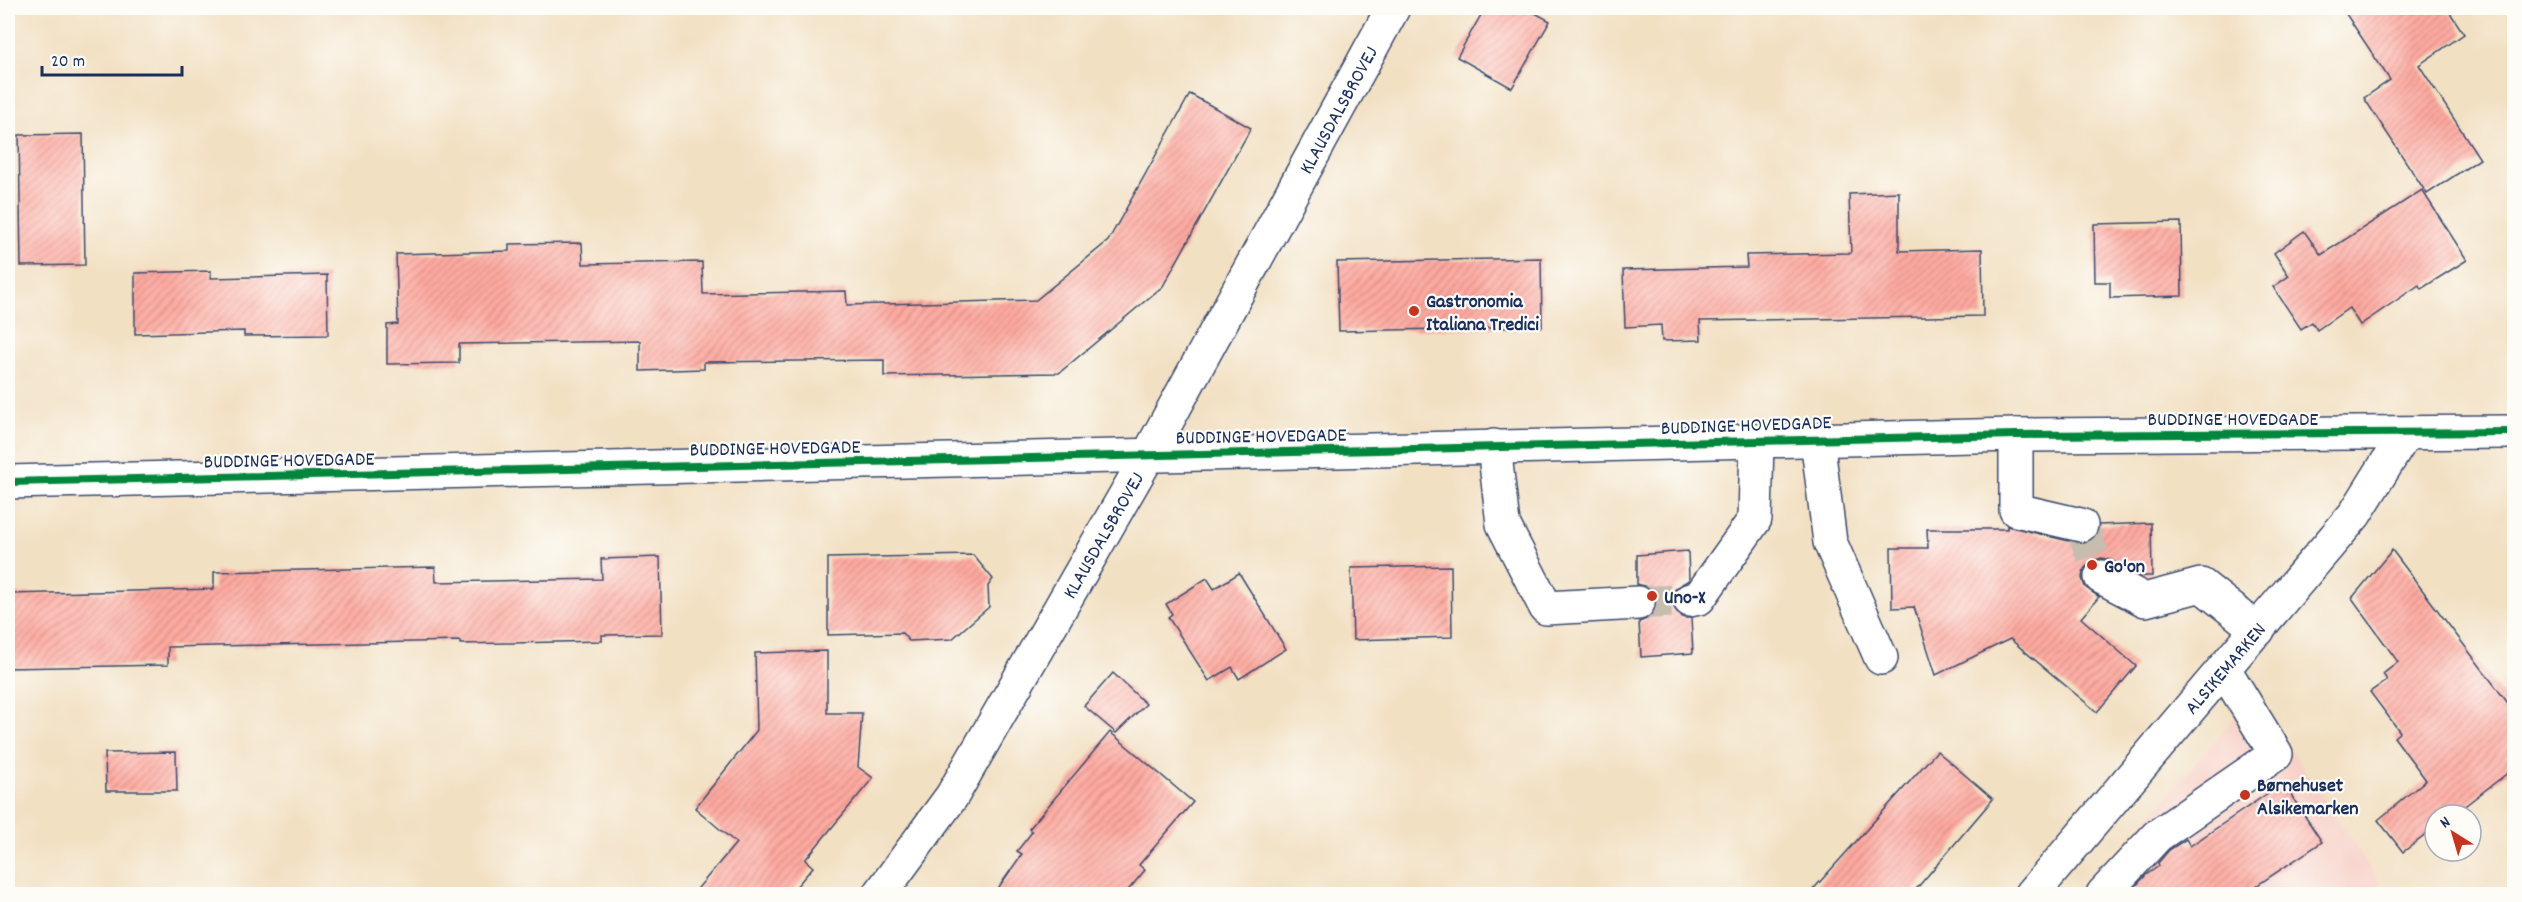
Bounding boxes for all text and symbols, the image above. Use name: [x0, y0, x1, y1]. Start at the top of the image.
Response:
scale bar: [42, 39, 182, 77]
street label: KLAUSDALSBROVEJ: [1294, 42, 1386, 180]
text: 20 m: [51, 50, 85, 75]
place label: Gastronomia Italiana Tredici: [1426, 289, 1539, 340]
marker: Gastronomia Italiana Tredici: [1407, 304, 1421, 318]
street label: BUDDINGE HOVEDGADE: [2148, 407, 2318, 435]
street label: BUDDINGE HOVEDGADE: [1660, 410, 1832, 444]
street label: BUDDINGE HOVEDGADE: [1175, 423, 1347, 453]
street label: BUDDINGE HOVEDGADE: [689, 435, 861, 465]
street label: BUDDINGE HOVEDGADE: [203, 447, 375, 477]
street label: KLAUSDALSBROVEJ: [1058, 468, 1153, 605]
place label: Go'on: [2104, 554, 2145, 582]
marker: Go'on: [2085, 558, 2099, 572]
place label: Uno-X: [1664, 585, 1706, 613]
marker: Uno-X: [1645, 589, 1659, 603]
street label: ALSIKEMARKEN: [2179, 617, 2274, 722]
place label: Børnehuset Alsikemarken: [2257, 773, 2359, 824]
marker: Børnehuset Alsikemarken: [2238, 788, 2252, 802]
north arrow: [2423, 803, 2483, 863]
text: N: [2435, 811, 2456, 835]

